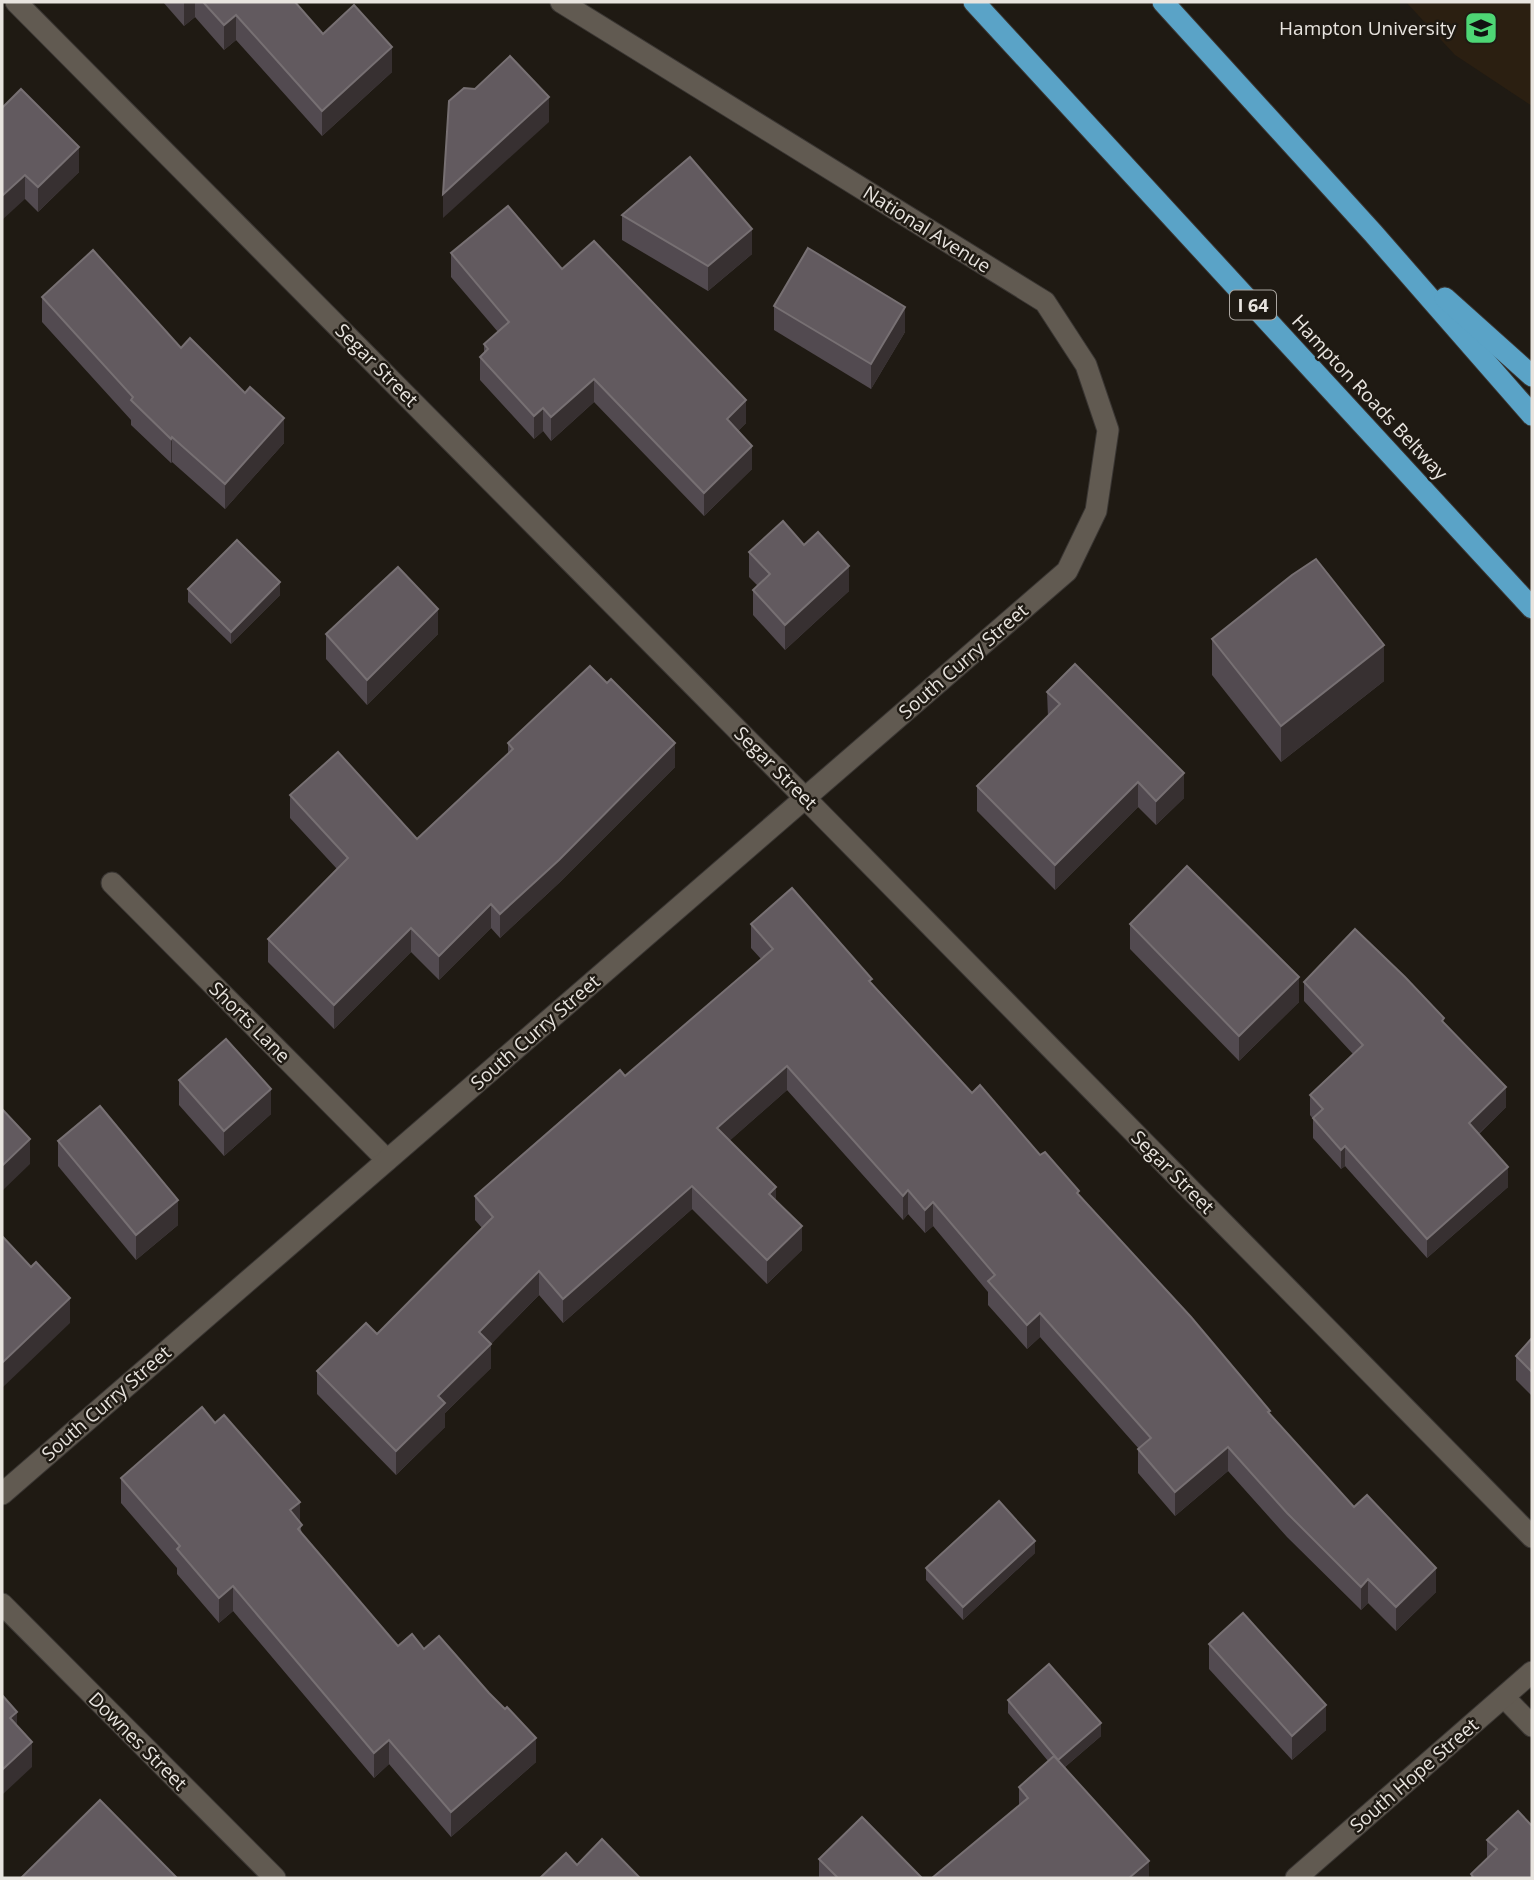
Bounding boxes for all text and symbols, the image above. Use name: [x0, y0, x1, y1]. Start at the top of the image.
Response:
school or university icon: Hampton University: [1462, 9, 1500, 47]
place label: Hampton University: [1279, 15, 1456, 41]
street label: National Avenue: [858, 179, 996, 279]
road number: I 64: [1230, 290, 1276, 320]
street label: Hampton Roads Beltway: [1286, 309, 1454, 486]
street label: Segar Street: [330, 318, 424, 412]
street label: South Curry Street: [893, 597, 1033, 724]
street label: Segar Street: [729, 721, 823, 815]
street label: South Curry Street: [465, 968, 605, 1095]
street label: Shorts Lane: [204, 976, 296, 1068]
street label: Segar Street: [1126, 1125, 1220, 1219]
street label: South Curry Street: [36, 1339, 176, 1466]
street label: Downes Street: [83, 1686, 193, 1796]
street label: South Hope Street: [1344, 1712, 1484, 1838]

